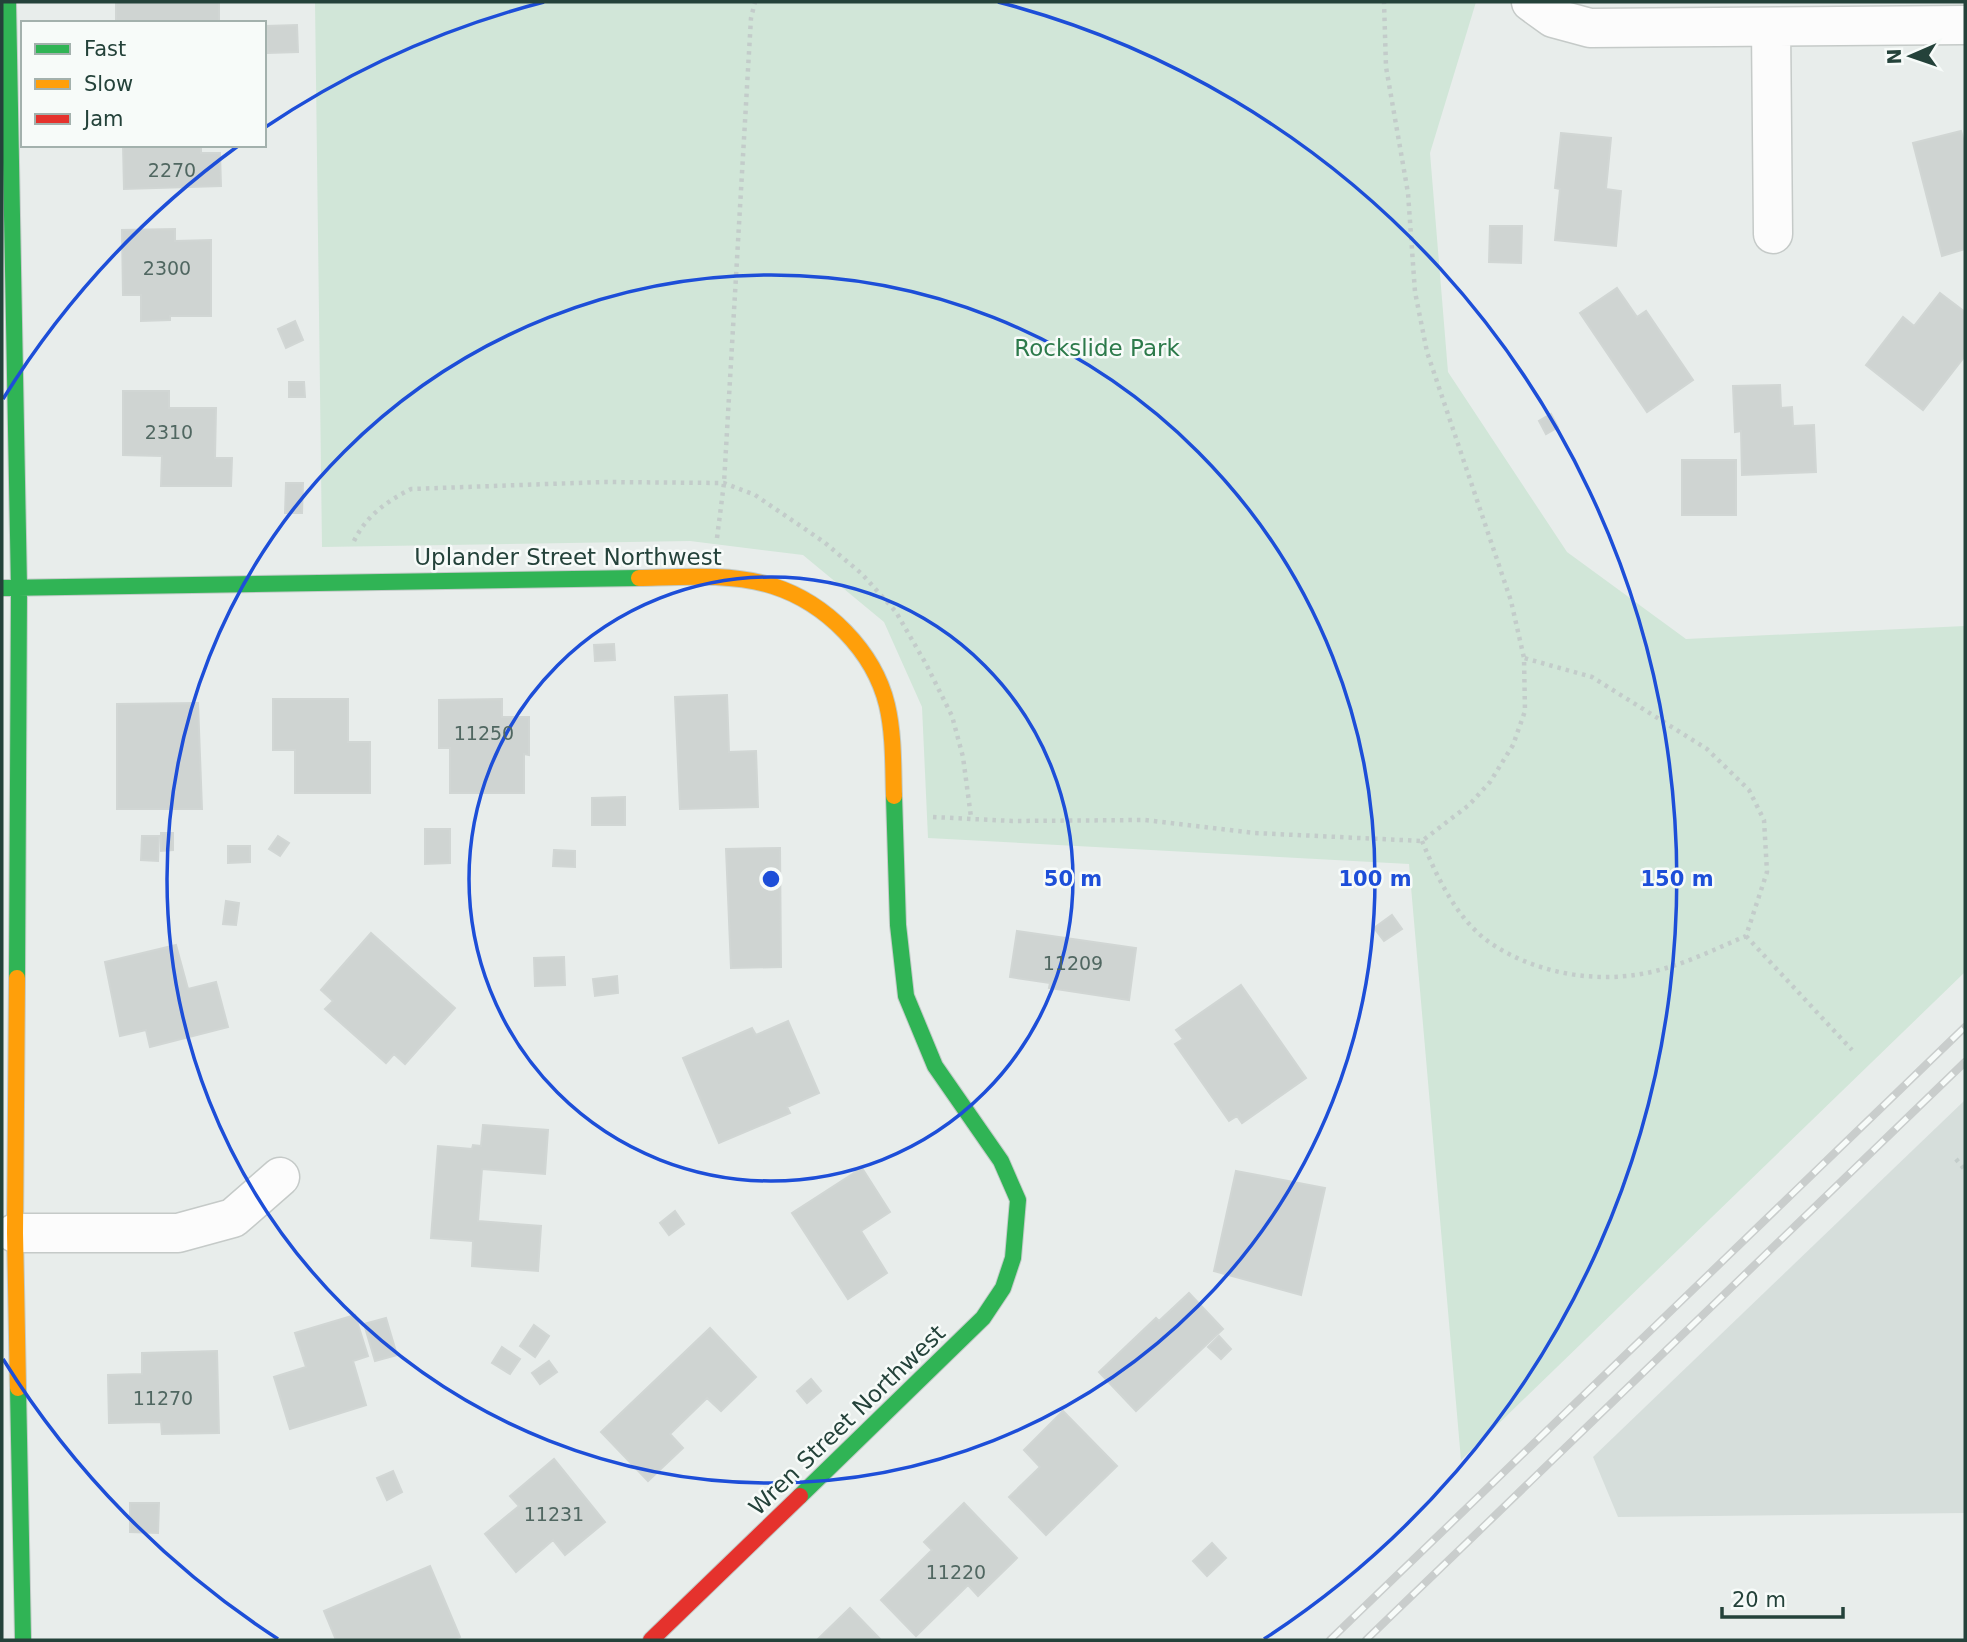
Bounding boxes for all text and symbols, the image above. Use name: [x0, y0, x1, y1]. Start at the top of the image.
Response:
legend: [21, 21, 266, 147]
north arrow: [1876, 21, 1946, 91]
text: Fast: [84, 37, 126, 61]
text: N: [1883, 48, 1905, 65]
text: Slow: [84, 72, 133, 96]
text: Jam: [82, 107, 124, 131]
house number: 2270: [148, 159, 196, 181]
house number: 2300: [143, 257, 191, 279]
park label: Rockslide Park: [1014, 335, 1180, 361]
house number: 2310: [145, 421, 193, 443]
street label: Uplander Street Northwest: [414, 544, 722, 570]
house number: 11250: [454, 722, 514, 744]
centre of rings: [759, 867, 783, 891]
text: 50 m: [1044, 867, 1102, 891]
text: 100 m: [1338, 867, 1412, 891]
text: 150 m: [1640, 867, 1714, 891]
house number: 11209: [1043, 952, 1103, 974]
street label: Wren Street Northwest: [744, 1320, 950, 1520]
house number: 11270: [133, 1387, 193, 1409]
house number: 11231: [524, 1503, 584, 1525]
house number: 11220: [926, 1561, 986, 1583]
scale bar: [1722, 1576, 1843, 1620]
text: 20 m: [1732, 1588, 1786, 1612]

